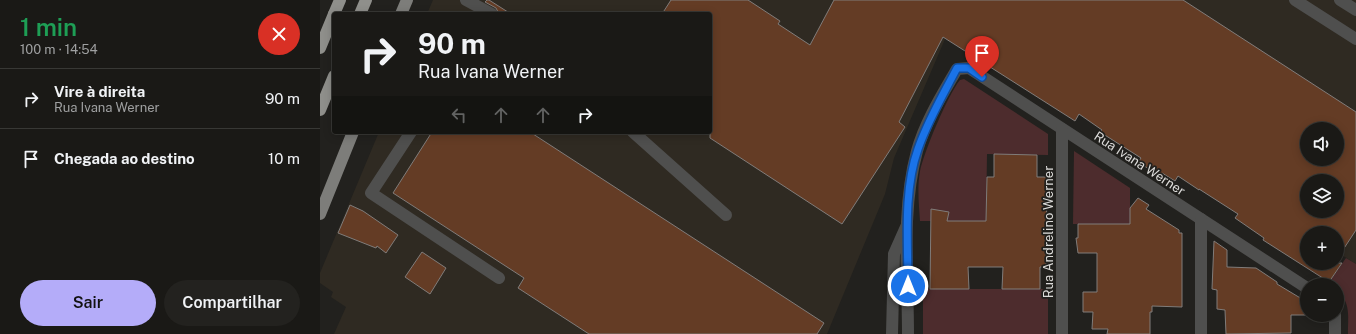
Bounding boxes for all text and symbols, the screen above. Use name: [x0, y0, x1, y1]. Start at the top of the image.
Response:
text: 1 min: [20, 13, 77, 41]
button: close: [258, 13, 300, 55]
text: 90 m: [418, 27, 486, 60]
icon: right: [352, 28, 404, 80]
pin: [965, 36, 999, 77]
text: 100 m · 14:54: [20, 42, 98, 57]
icon: arrive: [971, 42, 993, 64]
text: Rua Ivana Werner: [418, 61, 564, 82]
text: Vire à direita: [54, 83, 145, 100]
icon: right: [20, 88, 42, 110]
text: 90 m: [265, 90, 300, 107]
text: Rua Ivana Werner: [54, 100, 160, 115]
icon: left: [448, 104, 470, 126]
icon: ahead: [490, 104, 512, 126]
icon: ahead: [532, 104, 554, 126]
icon: right: [574, 104, 596, 126]
map controls: [1300, 122, 1344, 322]
button: sound: [1300, 122, 1344, 166]
street label: Rua Ivana Werner: [1091, 128, 1188, 198]
icon: arrive: [20, 148, 42, 170]
text: Chegada ao destino: [54, 150, 195, 167]
text: 10 m: [268, 150, 300, 167]
street label: Rua Andrelino Werner: [1041, 166, 1056, 298]
button: layers: [1300, 174, 1344, 218]
button: +: [1300, 226, 1344, 270]
position arrow: [887, 265, 929, 307]
button: −: [1300, 278, 1344, 322]
button: Sair: [20, 280, 156, 326]
button: Compartilhar: [164, 280, 300, 326]

